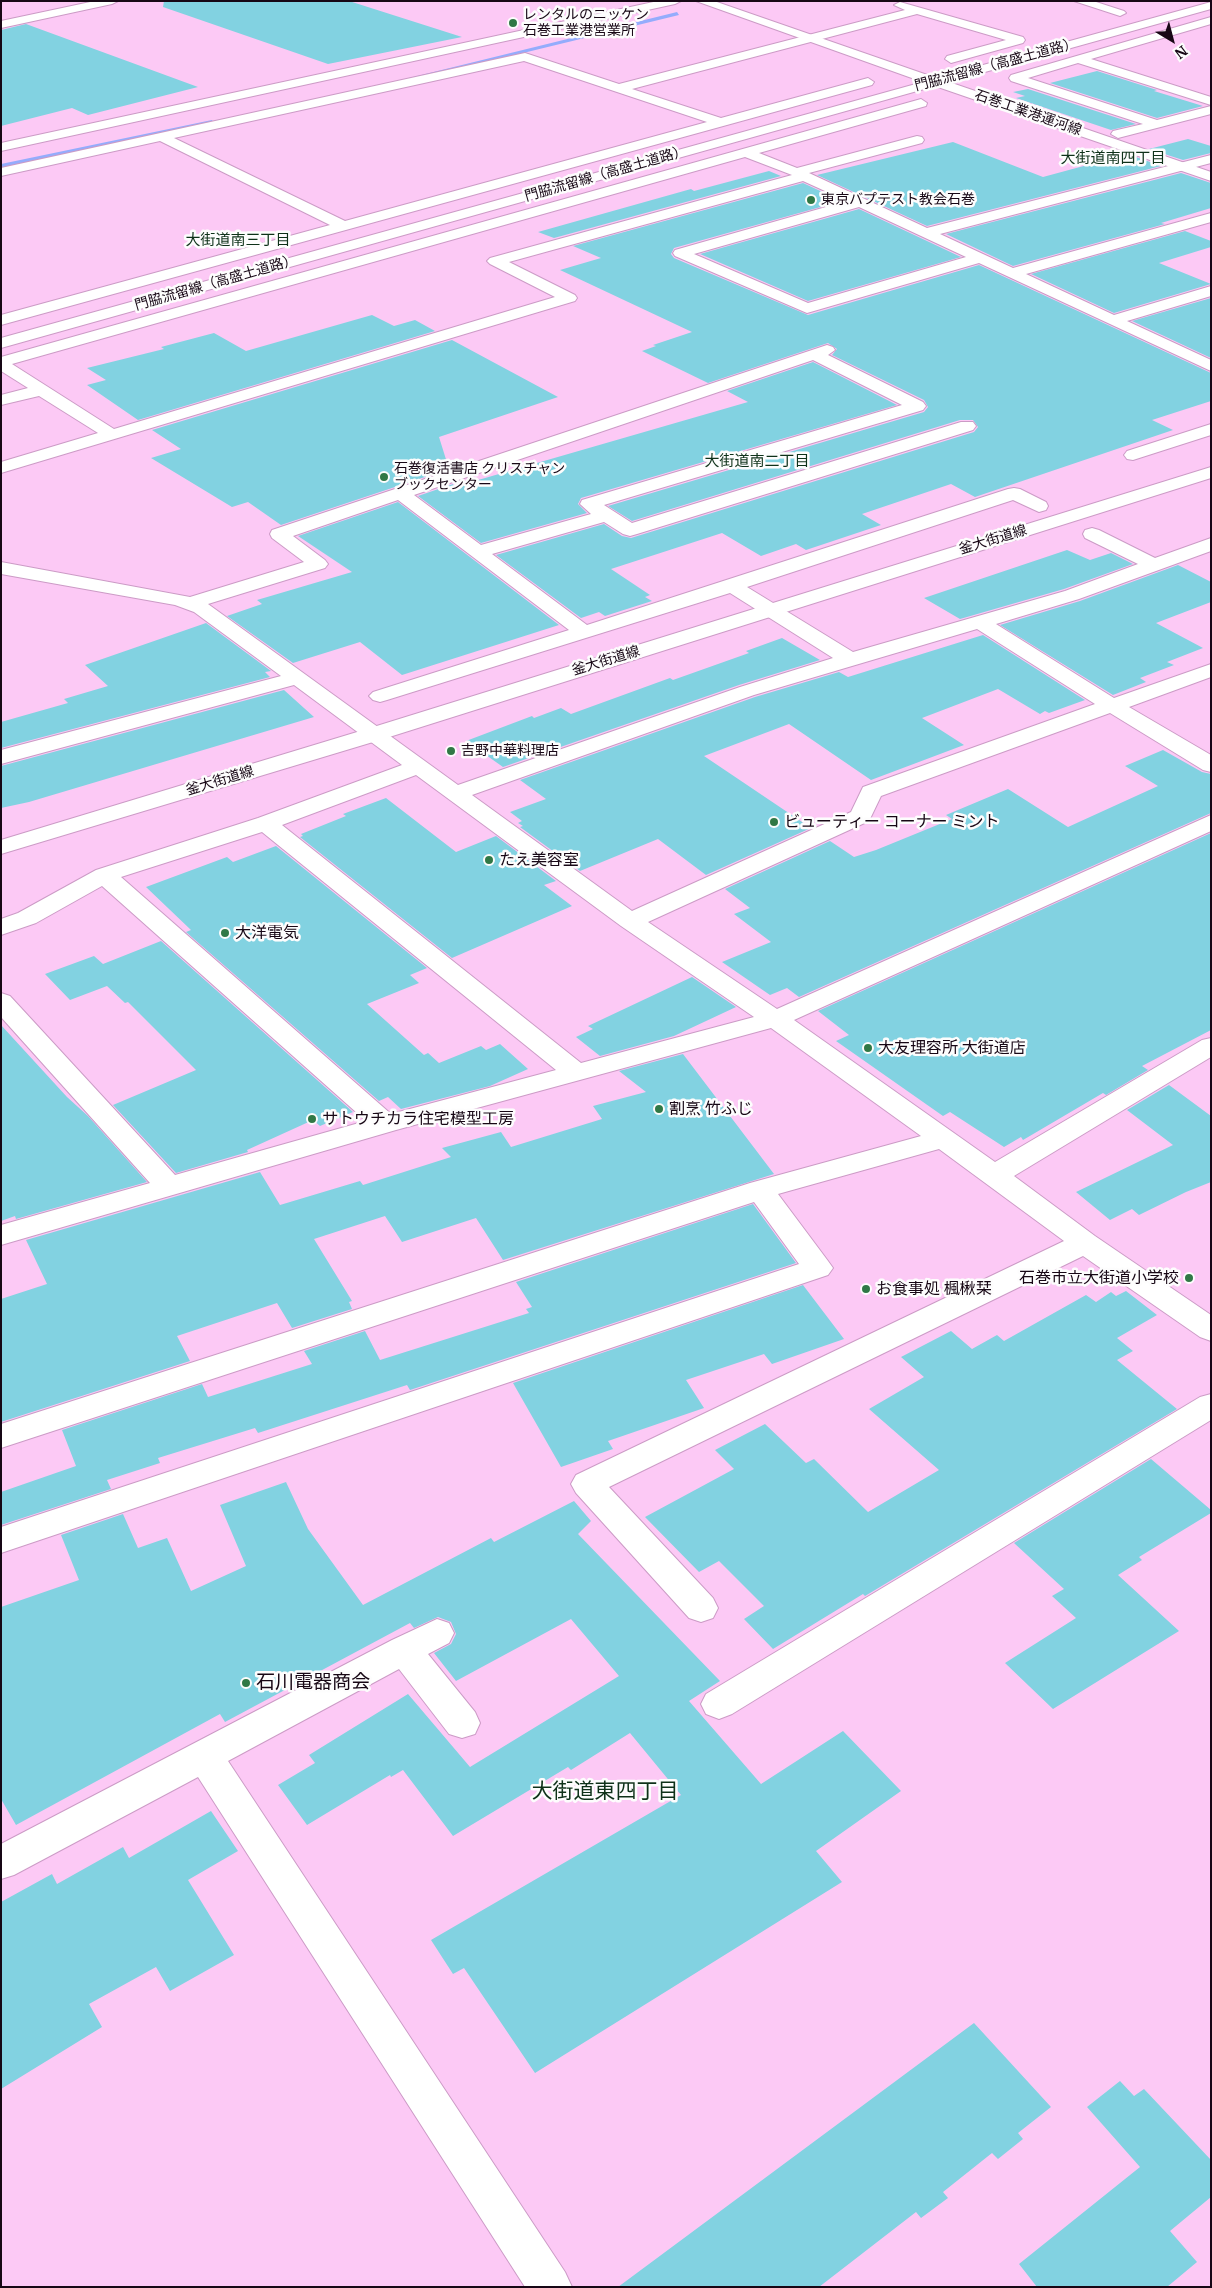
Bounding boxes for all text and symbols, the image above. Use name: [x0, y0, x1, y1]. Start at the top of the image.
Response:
place label: レンタルのニッケン 石巻工業港営業所: [523, 7, 649, 40]
north arrow: [1147, 15, 1197, 65]
marker: レンタルのニッケン 石巻工業港営業所: [507, 17, 519, 29]
street label: 門脇流留線（高盛土道路）: [913, 35, 1079, 95]
text: N: [1171, 41, 1191, 62]
street label: 石巻工業港運河線: [972, 87, 1084, 139]
street label: 門脇流留線（高盛土道路）: [523, 143, 689, 205]
district label: 大街道南四丁目: [1061, 150, 1165, 168]
place label: 東京バプテスト教会石巻: [821, 192, 975, 208]
marker: 東京バプテスト教会石巻: [805, 194, 817, 206]
district label: 大街道南三丁目: [186, 232, 290, 250]
street label: 門脇流留線（高盛土道路）: [133, 252, 299, 314]
district label: 大街道南二丁目: [705, 453, 809, 471]
place label: 石巻復活書店 クリスチャン ブックセンター: [394, 461, 565, 494]
marker: 石巻復活書店 クリスチャン ブックセンター: [378, 471, 390, 483]
street label: 釜大街道線: [957, 522, 1029, 558]
street label: 釜大街道線: [570, 643, 642, 679]
place label: 吉野中華料理店: [461, 743, 559, 759]
marker: 吉野中華料理店: [445, 745, 457, 757]
street label: 釜大街道線: [184, 763, 256, 799]
place label: ビューティー コーナー ミント: [784, 812, 1000, 832]
marker: ビューティー コーナー ミント: [768, 816, 780, 828]
place label: たえ美容室: [499, 850, 579, 870]
marker: たえ美容室: [483, 854, 495, 866]
place label: 大洋電気: [235, 923, 299, 943]
marker: 大洋電気: [219, 927, 231, 939]
place label: 大友理容所 大街道店: [878, 1038, 1026, 1058]
marker: 大友理容所 大街道店: [862, 1042, 874, 1054]
place label: 割烹 竹ふじ: [669, 1099, 753, 1119]
marker: 割烹 竹ふじ: [653, 1103, 665, 1115]
place label: サトウチカラ住宅模型工房: [322, 1109, 514, 1129]
marker: サトウチカラ住宅模型工房: [306, 1113, 318, 1125]
place label: 石巻市立大街道小学校: [1019, 1268, 1179, 1288]
marker: 石巻市立大街道小学校: [1183, 1272, 1195, 1284]
place label: お食事処 楓楸栞: [876, 1279, 992, 1299]
marker: お食事処 楓楸栞: [860, 1283, 872, 1295]
place label: 石川電器商会: [256, 1672, 370, 1694]
marker: 石川電器商会: [240, 1677, 252, 1689]
district label: 大街道東四丁目: [532, 1779, 678, 1805]

